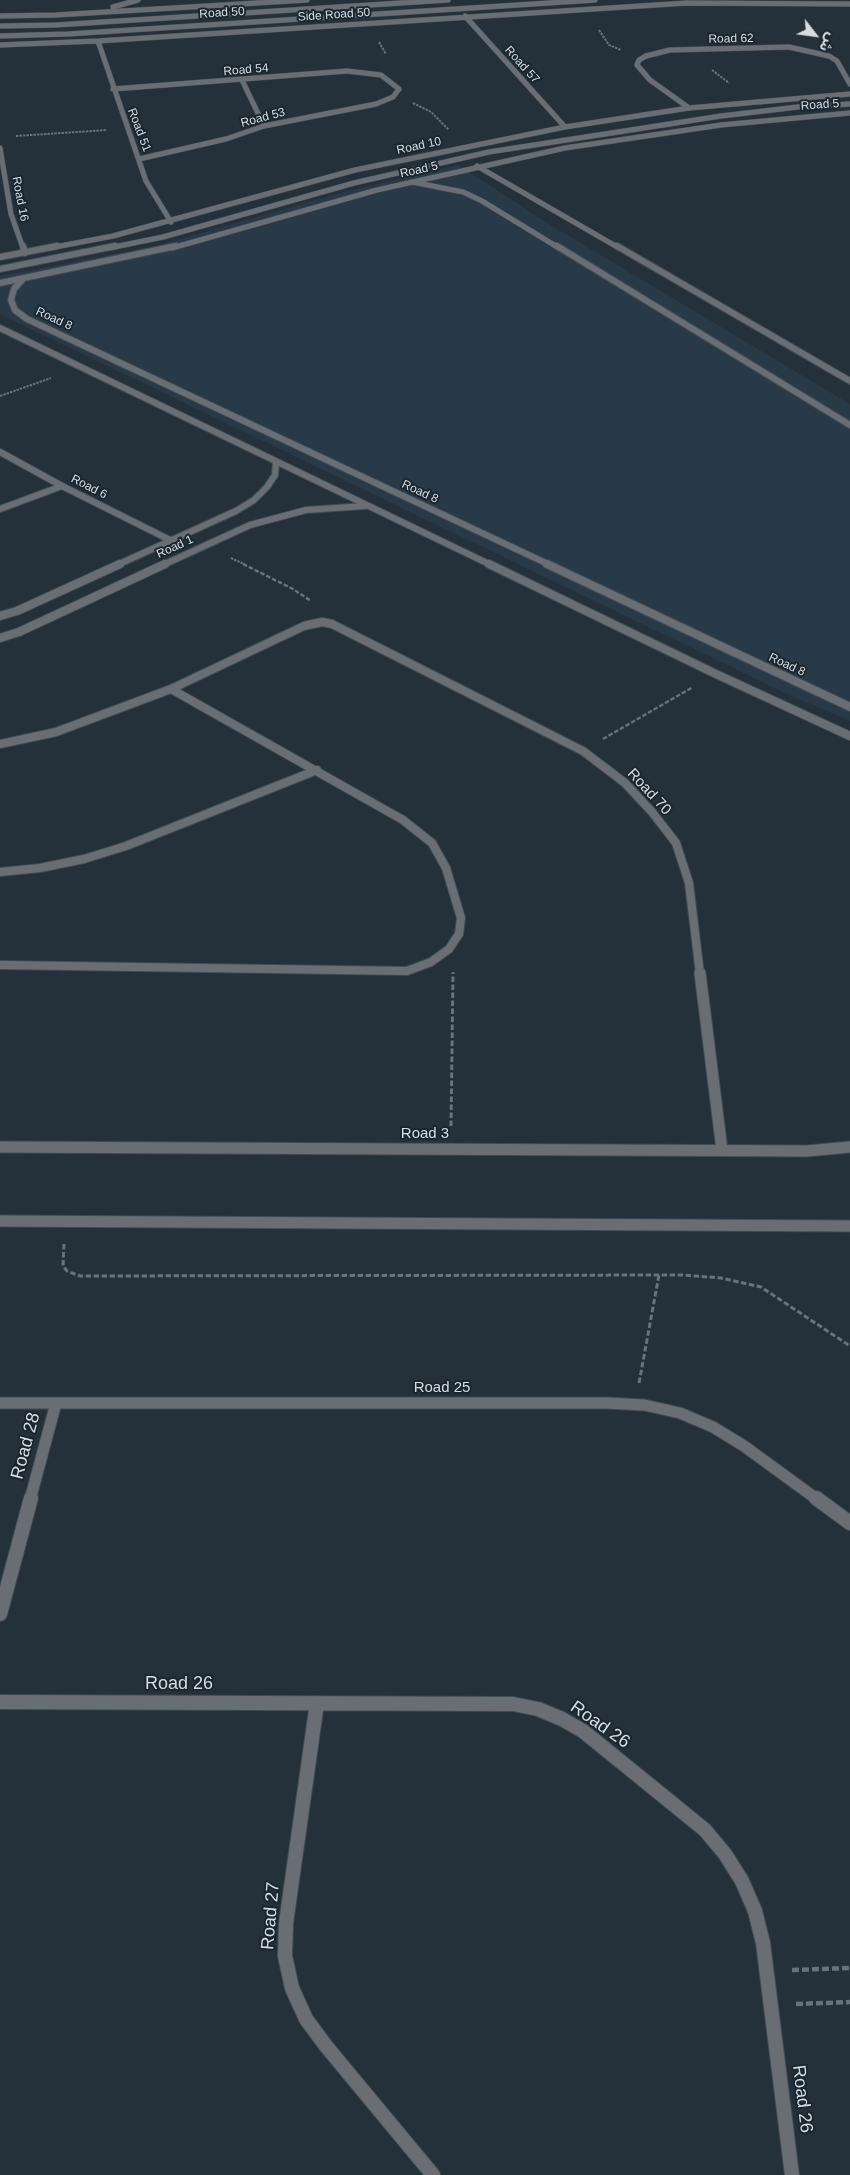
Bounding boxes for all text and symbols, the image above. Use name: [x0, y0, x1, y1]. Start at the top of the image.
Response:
street label: Road 50: [199, 4, 245, 22]
street label: Side Road 50: [297, 5, 371, 25]
north arrow: [790, 10, 840, 60]
text: ش: [816, 30, 840, 55]
street label: Road 62: [708, 31, 754, 47]
street label: Road 57: [501, 43, 543, 87]
street label: Road 54: [223, 61, 269, 79]
street label: Road 5: [800, 96, 840, 114]
street label: Road 53: [239, 105, 287, 131]
street label: Road 51: [124, 106, 154, 154]
street label: Road 10: [395, 134, 443, 158]
street label: Road 5: [399, 159, 439, 181]
street label: Road 16: [9, 175, 31, 223]
street label: Road 8: [33, 304, 75, 334]
street label: Road 6: [68, 472, 110, 502]
street label: Road 8: [399, 477, 441, 507]
street label: Road 1: [154, 532, 196, 562]
street label: Road 8: [766, 650, 808, 680]
street label: Road 70: [623, 765, 675, 819]
street label: Road 3: [401, 1125, 449, 1143]
street label: Road 25: [414, 1379, 470, 1397]
street label: Road 28: [7, 1410, 45, 1482]
street label: Road 26: [145, 1673, 213, 1695]
street label: Road 26: [566, 1697, 634, 1753]
street label: Road 27: [257, 1881, 285, 1951]
street label: Road 26: [787, 2064, 817, 2134]

